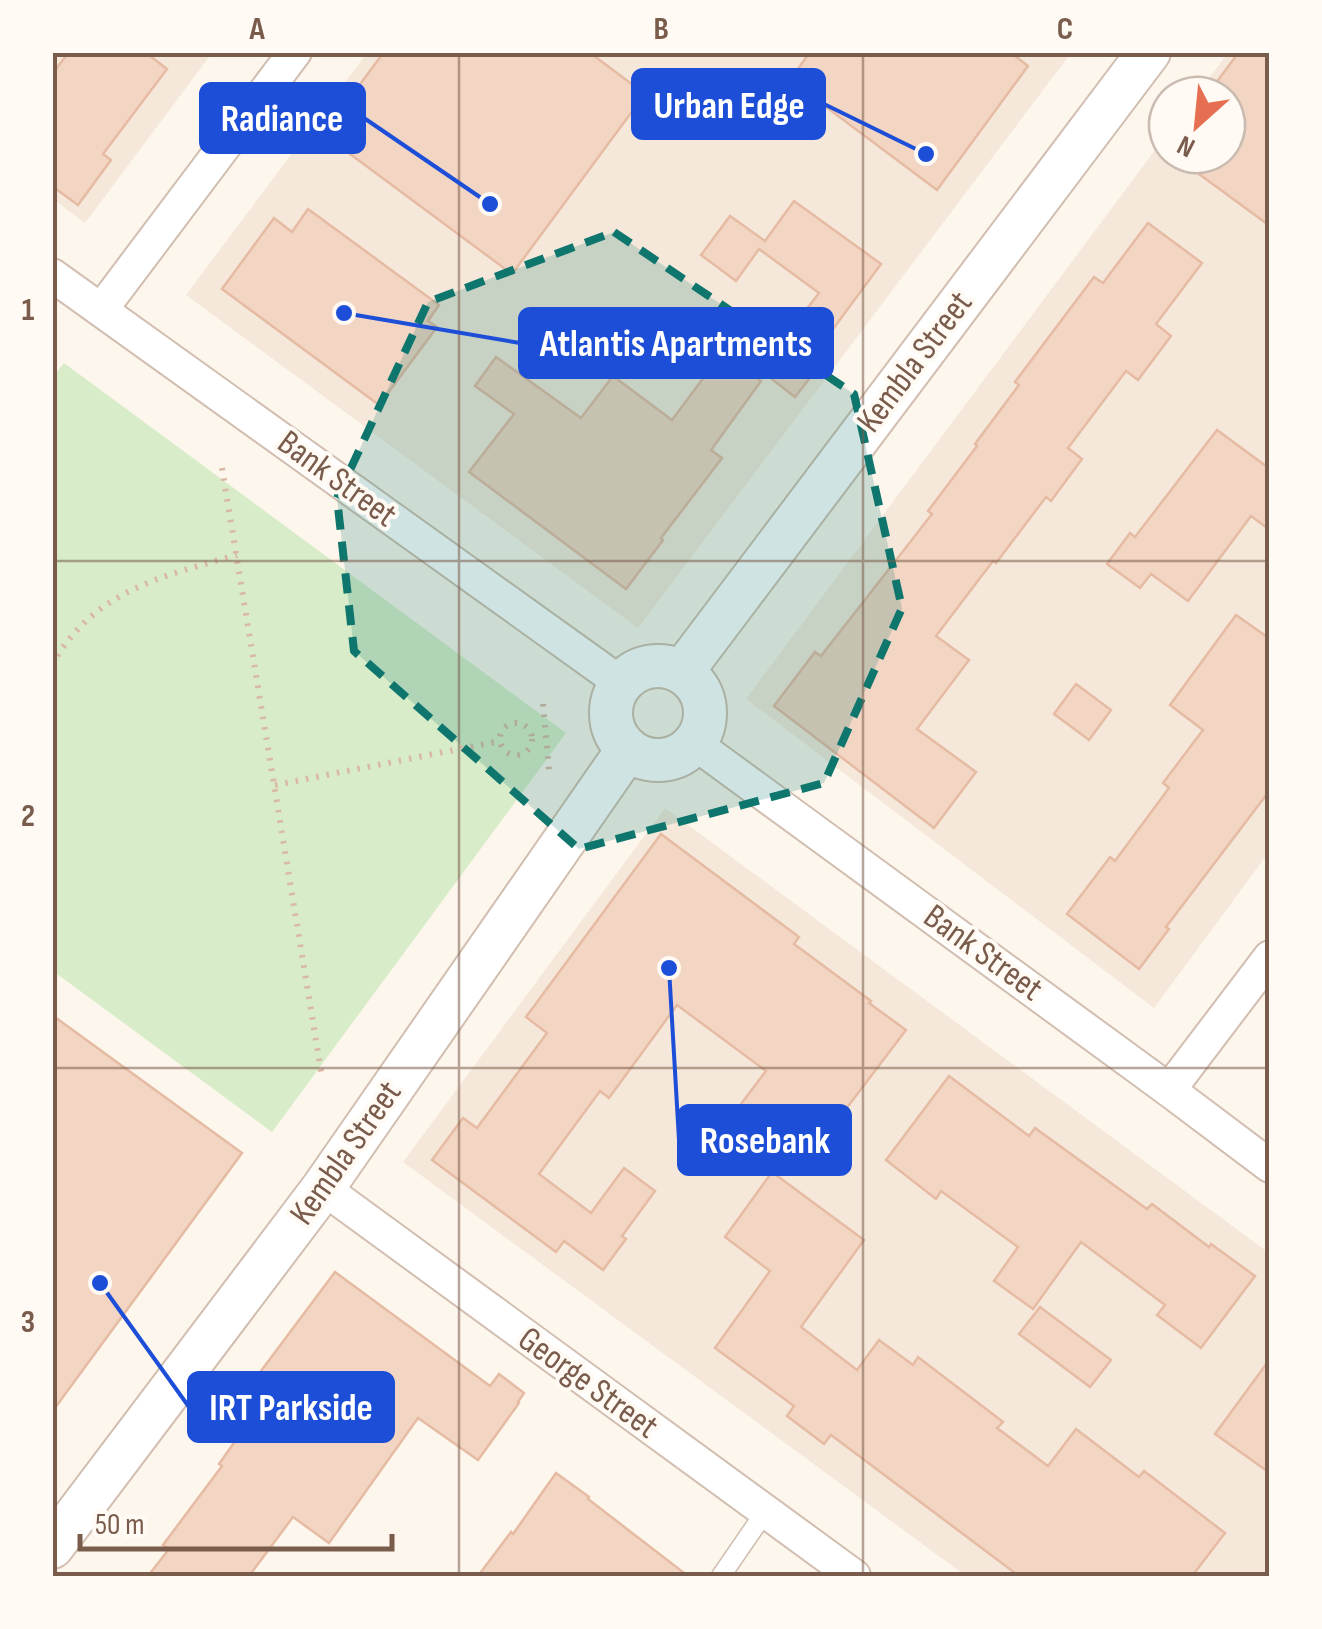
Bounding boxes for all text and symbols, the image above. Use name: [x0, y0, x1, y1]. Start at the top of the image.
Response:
text: A: [248, 10, 265, 49]
text: B: [653, 10, 669, 49]
text: C: [1057, 10, 1073, 49]
callout: Urban Edge: [633, 70, 824, 138]
north arrow: [1147, 75, 1247, 175]
callout: Radiance: [201, 84, 364, 152]
text: Urban Edge: [653, 84, 805, 129]
text: Radiance: [221, 97, 343, 142]
text: N: [1172, 128, 1200, 164]
street label: Kembla Street: [848, 283, 982, 441]
text: 1: [22, 291, 35, 330]
callout: Atlantis Apartments: [520, 309, 832, 377]
text: Atlantis Apartments: [539, 322, 812, 367]
street label: Bank Street: [269, 421, 405, 537]
text: 2: [21, 797, 35, 836]
street label: Bank Street: [915, 895, 1051, 1011]
street label: Kembla Street: [281, 1073, 411, 1233]
callout: Rosebank: [679, 1106, 850, 1174]
text: Rosebank: [700, 1119, 830, 1164]
text: 3: [21, 1303, 35, 1342]
street label: George Street: [510, 1318, 666, 1448]
callout: IRT Parkside: [189, 1373, 393, 1441]
text: IRT Parkside: [209, 1386, 373, 1431]
scale bar: [80, 1489, 392, 1551]
text: 50 m: [95, 1507, 144, 1543]

